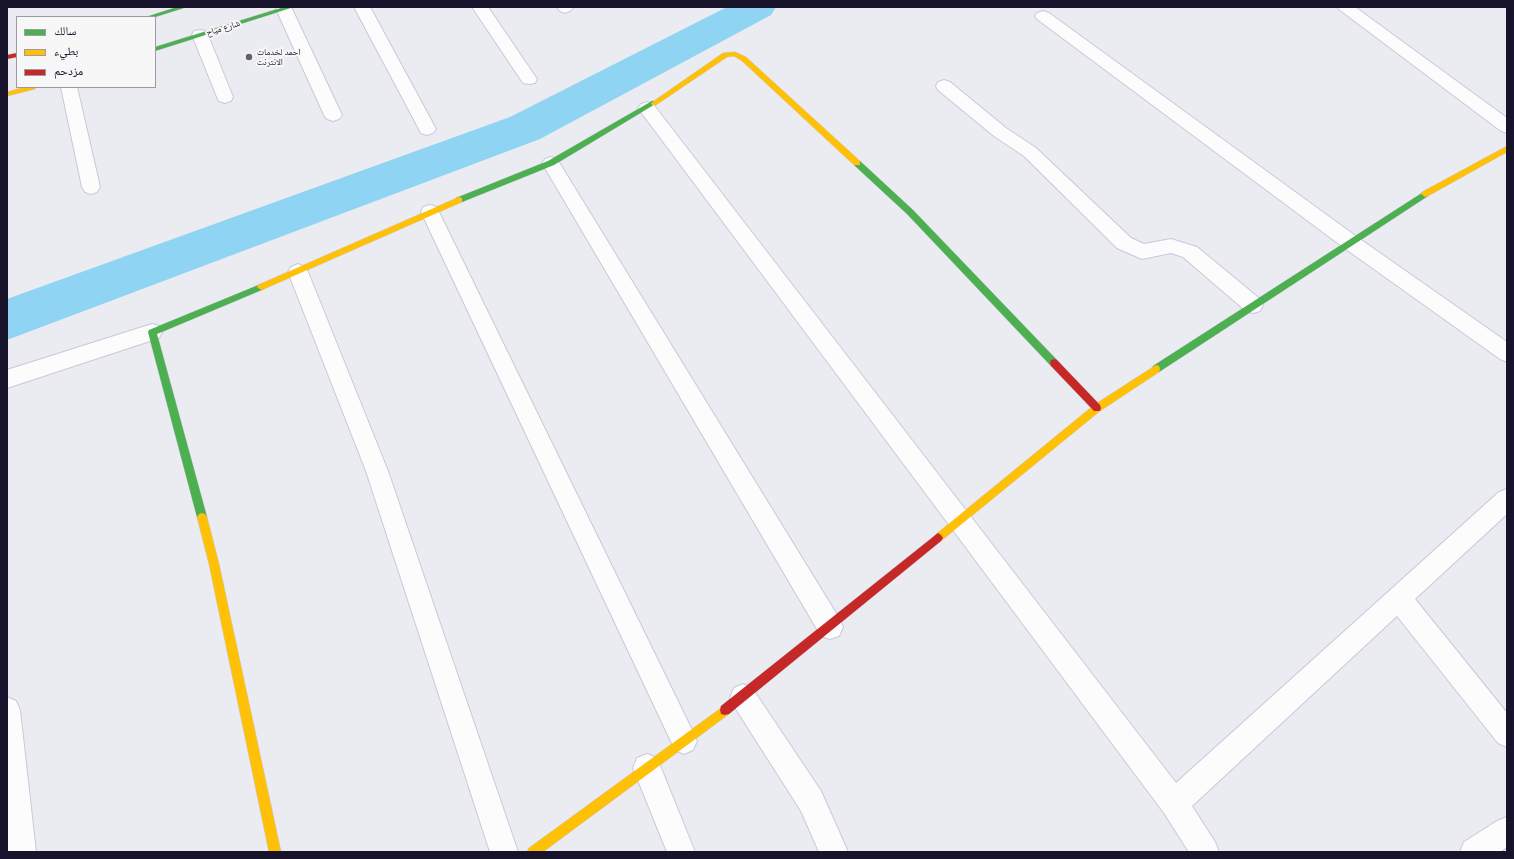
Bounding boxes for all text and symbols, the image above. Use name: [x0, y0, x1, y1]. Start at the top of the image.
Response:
legend: [16, 16, 156, 88]
street label: شارع مياح: [205, 18, 241, 38]
text: سالك: [54, 23, 76, 38]
text: بطيء: [54, 43, 78, 58]
place label: احمد لخدمات الانترنت: [257, 47, 301, 68]
marker: احمد لخدمات الانترنت: [244, 52, 254, 62]
text: مزدحم: [54, 63, 83, 78]

